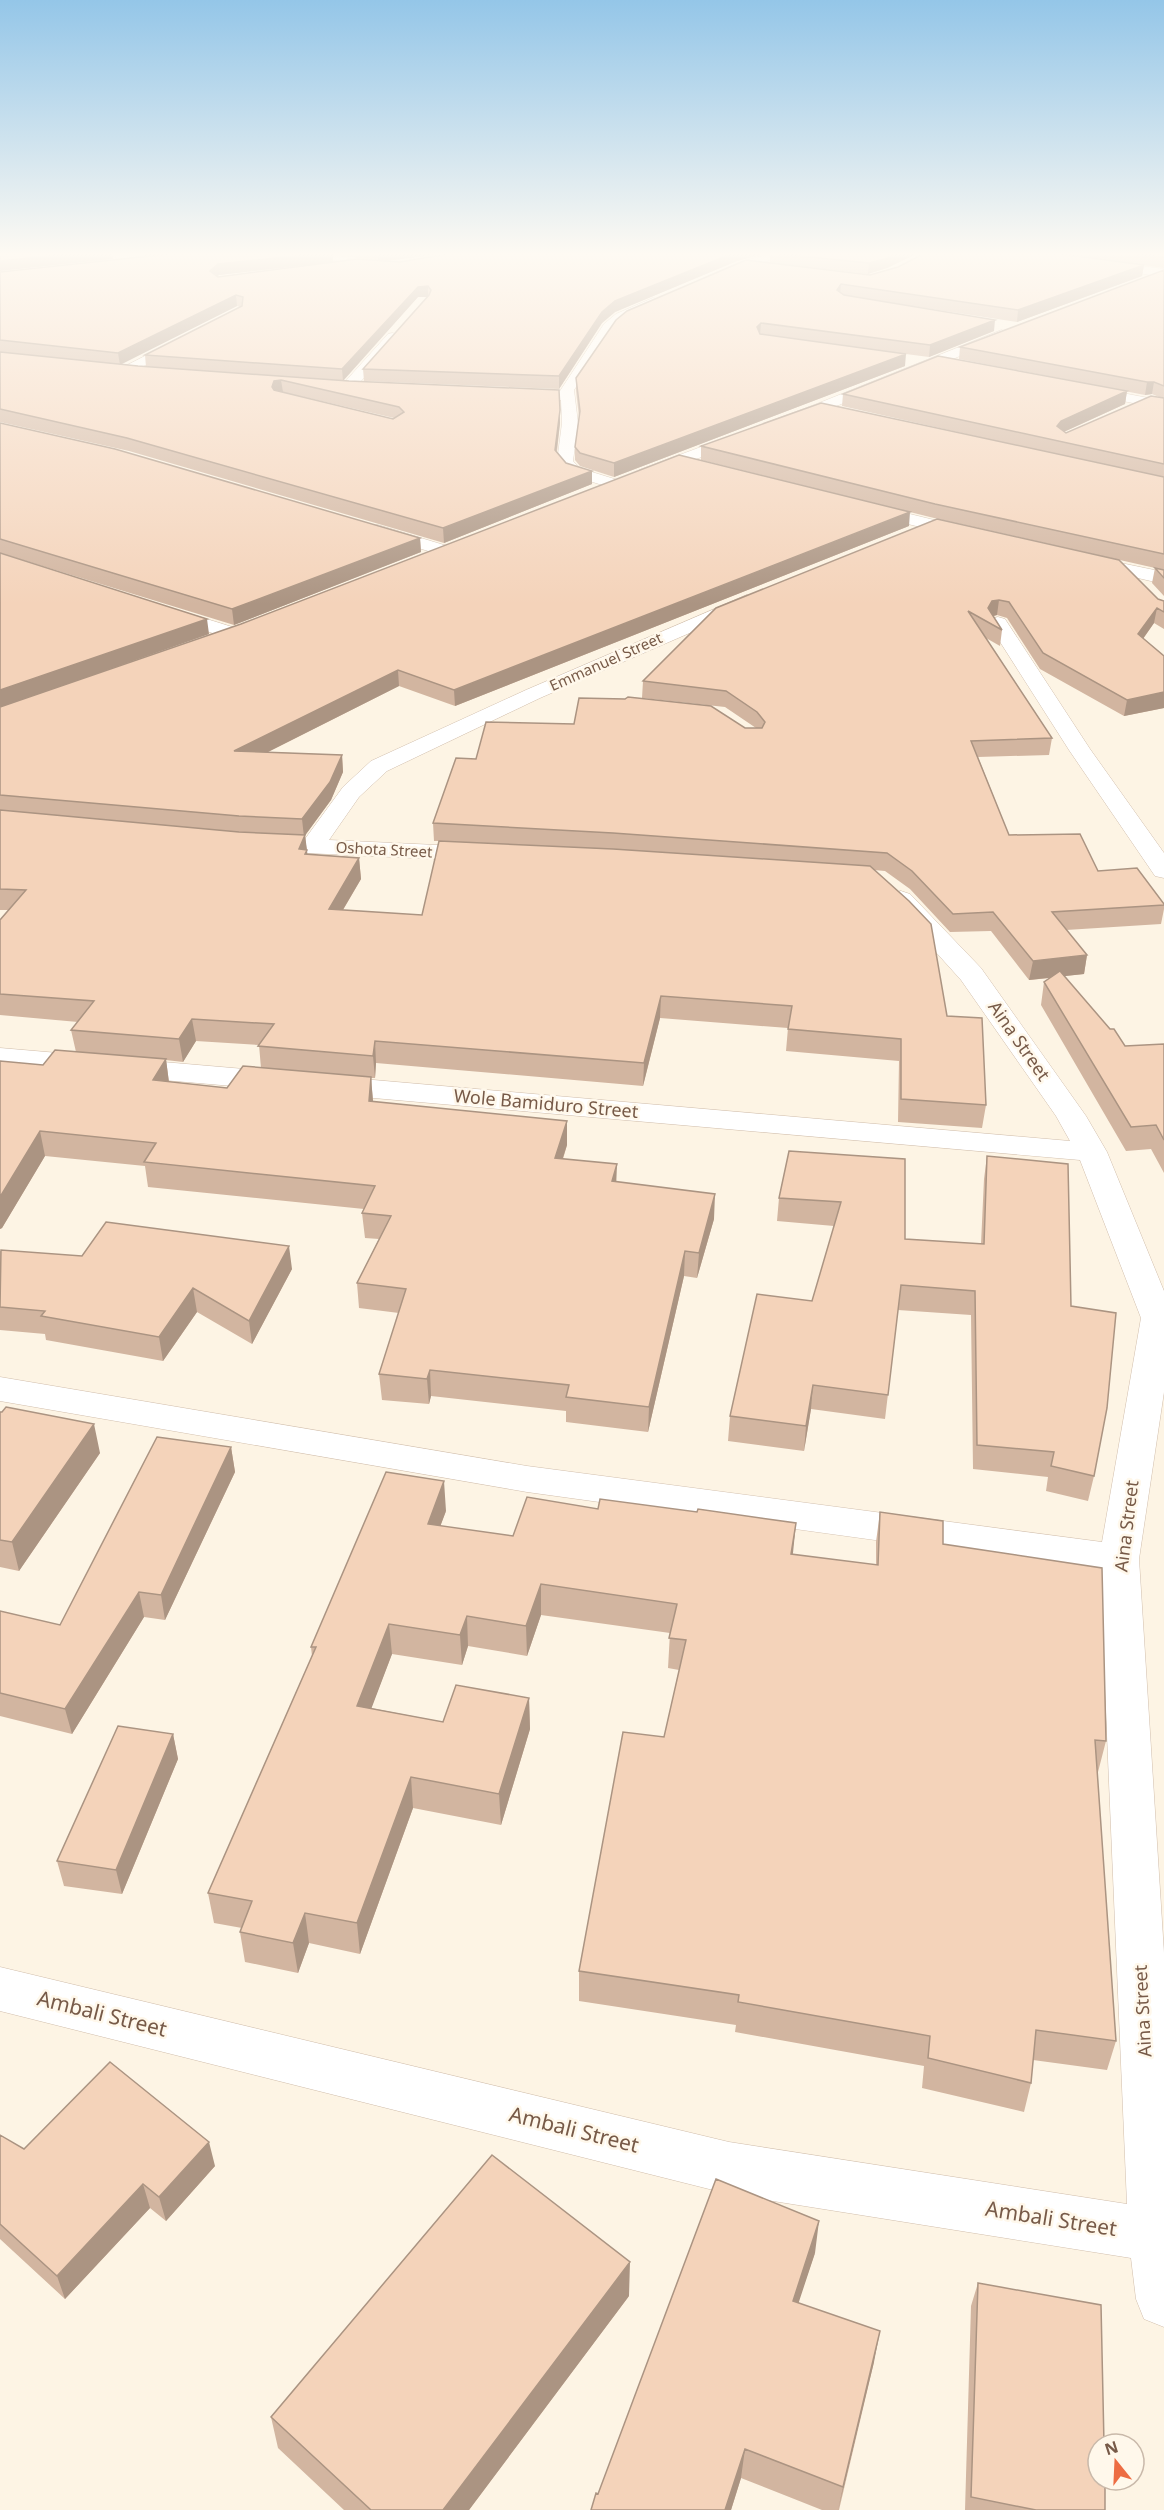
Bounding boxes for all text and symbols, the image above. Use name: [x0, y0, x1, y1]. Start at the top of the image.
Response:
street label: Emmanuel Street: [546, 627, 666, 695]
street label: Oshota Street: [335, 836, 434, 862]
street label: Aina Street: [984, 996, 1056, 1086]
street label: Wole Bamiduro Street: [453, 1083, 640, 1123]
street label: Aina Street: [1108, 1478, 1144, 1573]
street label: Aina Street: [1128, 1964, 1156, 2058]
street label: Ambali Street: [34, 1983, 170, 2043]
street label: Ambali Street: [506, 2099, 642, 2159]
street label: Ambali Street: [983, 2194, 1119, 2242]
north arrow: [1086, 2432, 1146, 2492]
text: N: [1102, 2435, 1121, 2460]

